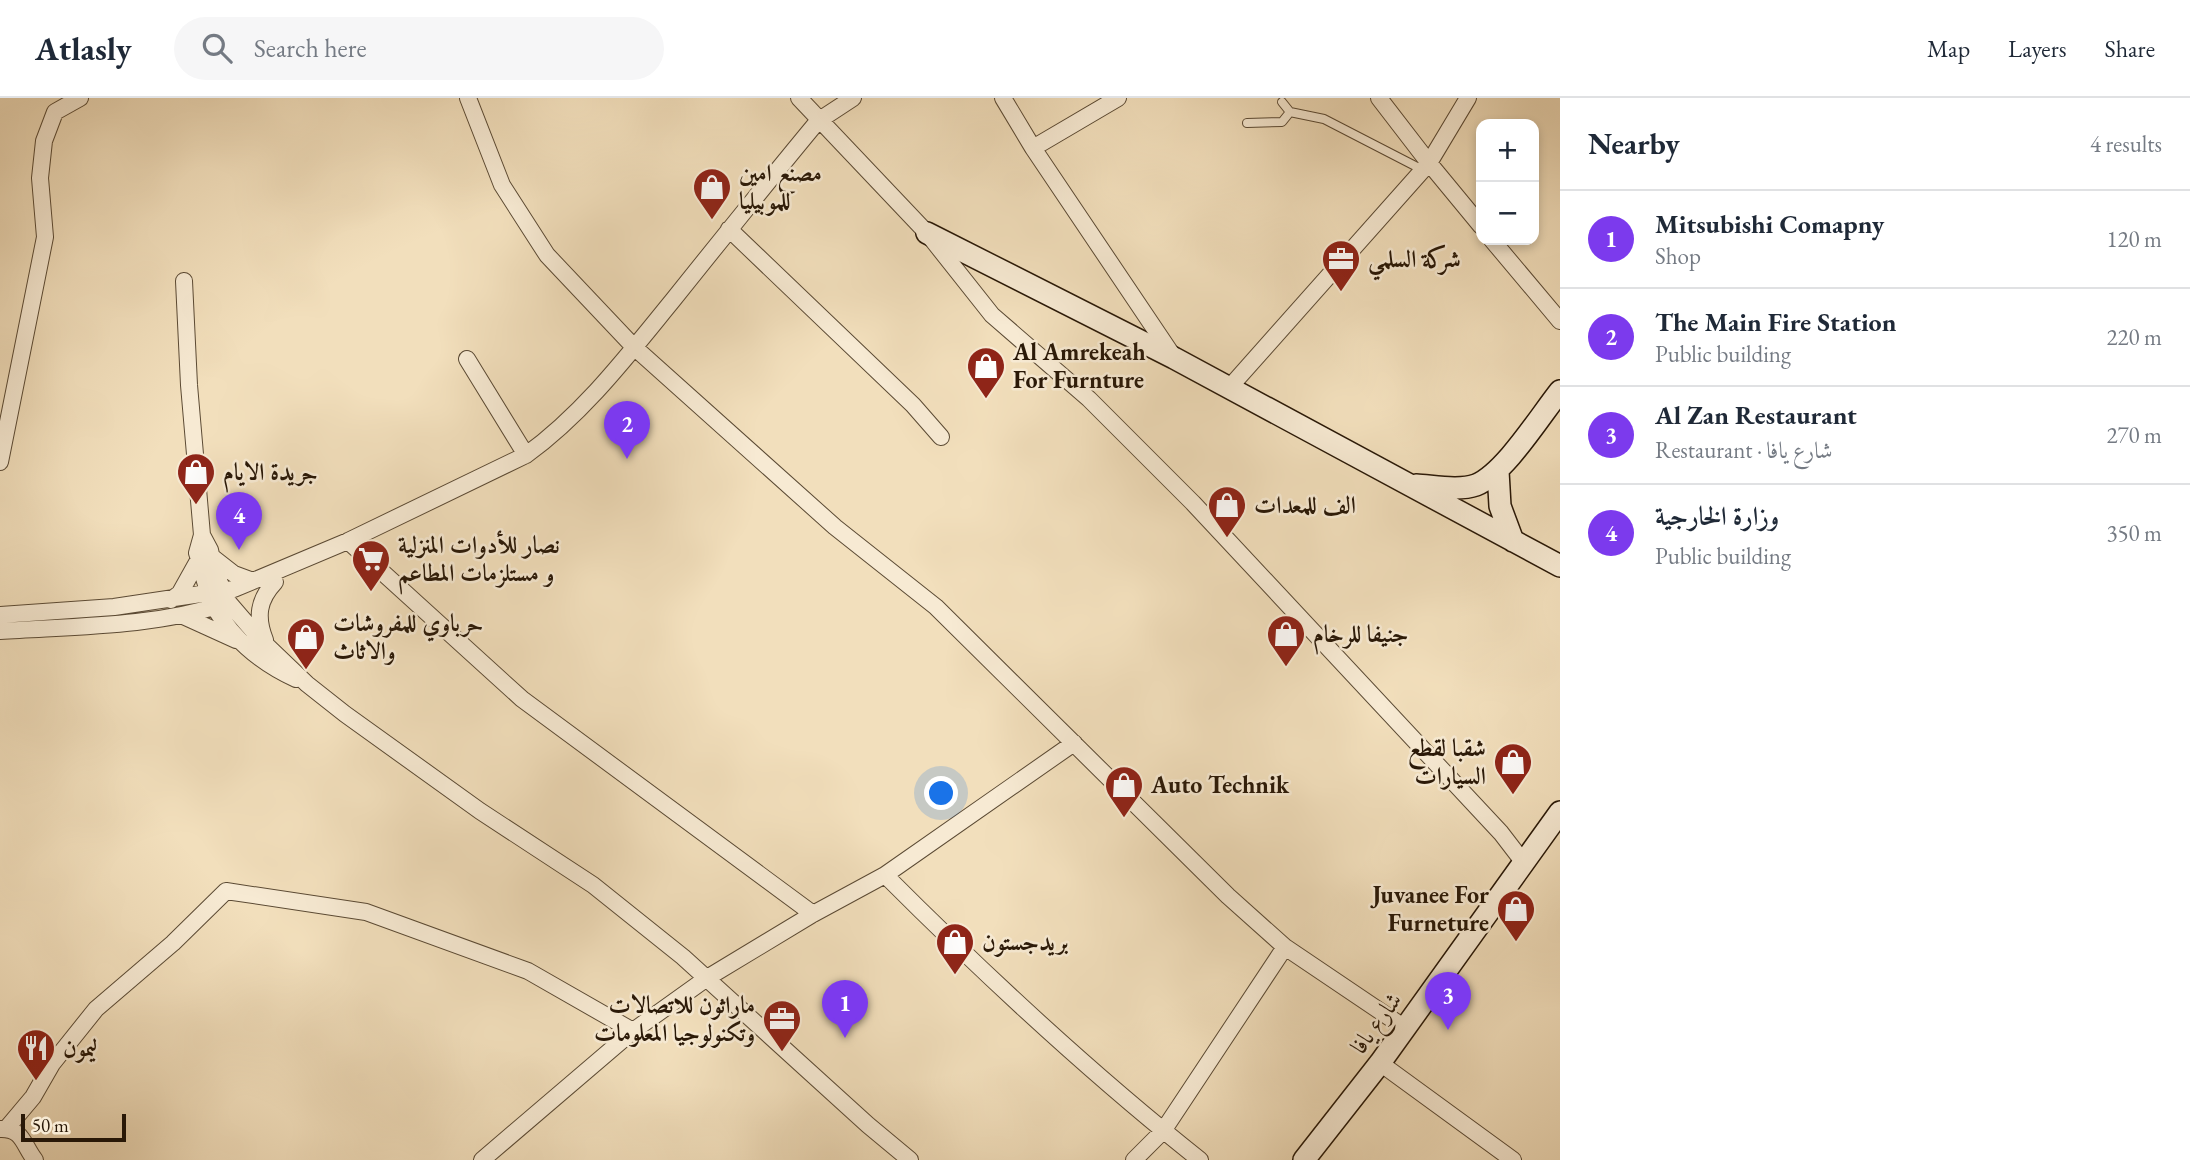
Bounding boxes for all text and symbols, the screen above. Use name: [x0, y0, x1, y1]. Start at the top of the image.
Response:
search box: [174, 17, 664, 80]
text: Atlasly: [35, 27, 132, 70]
icon: search: [198, 29, 236, 67]
text: Search here: [254, 31, 367, 65]
text: Map: [1927, 33, 1970, 64]
text: Layers: [2008, 33, 2067, 64]
text: Share: [2105, 33, 2155, 64]
map controls: [1476, 119, 1539, 245]
button: +: [1476, 119, 1539, 182]
text: Nearby: [1588, 124, 1680, 163]
text: 4 results: [2090, 129, 2162, 159]
place label: مصنع امين للموبيليا: [739, 157, 822, 216]
shop icon: مصنع امين للموبيليا: [691, 166, 733, 221]
button: −: [1476, 182, 1539, 245]
text: Mitsubishi Comapny: [1655, 207, 1884, 241]
text: 1: [1605, 224, 1617, 254]
text: 120 m: [2106, 224, 2162, 254]
office icon: شركة السلمي: [1320, 238, 1362, 293]
text: Shop: [1655, 241, 1701, 271]
place label: شركة السلمي: [1368, 243, 1461, 281]
text: The Main Fire Station: [1655, 305, 1896, 339]
text: 2: [1605, 322, 1617, 352]
text: 220 m: [2106, 322, 2162, 352]
place label: Al Amrekeah For Furnture: [1012, 336, 1146, 395]
text: Public building: [1655, 339, 1791, 369]
shop icon: Al Amrekeah For Furnture: [965, 345, 1007, 400]
text: Al Zan Restaurant: [1655, 398, 1857, 432]
pin: 2: [604, 401, 650, 459]
text: 3: [1605, 420, 1617, 450]
text: 270 m: [2106, 420, 2162, 450]
text: Restaurant · شارع يافا: [1655, 435, 1833, 465]
shop icon: جريدة الايام: [175, 451, 217, 506]
place label: جريدة الايام: [223, 456, 318, 493]
shop icon: الف للمعدات: [1206, 484, 1248, 539]
place label: الف للمعدات: [1254, 489, 1356, 520]
pin: 4: [216, 492, 262, 550]
text: وزارة الخارجية: [1655, 499, 1779, 533]
text: 4: [1605, 518, 1617, 548]
text: 350 m: [2106, 518, 2162, 548]
place label: نصار للأدوات المنزلية و مستلزمات المطاعم: [398, 529, 560, 595]
supermarket icon: نصار للأدوات المنزلية و مستلزمات المطاعم: [350, 538, 392, 593]
text: Public building: [1655, 541, 1791, 571]
place label: حرباوي للمفروشات والاثاث: [333, 607, 483, 666]
shop icon: جنيفا للرخام: [1265, 613, 1307, 668]
shop icon: حرباوي للمفروشات والاثاث: [285, 616, 327, 671]
place label: جنيفا للرخام: [1313, 618, 1409, 655]
place label: شقبا لقطع السيارات: [1408, 732, 1486, 791]
shop icon: شقبا لقطع السيارات: [1492, 741, 1534, 796]
shop icon: Auto Technik: [1103, 764, 1145, 819]
place label: Auto Technik: [1150, 769, 1290, 800]
your location: [924, 776, 958, 810]
place label: Juvanee For Furneture: [1370, 879, 1489, 938]
shop icon: Juvanee For Furneture: [1495, 888, 1537, 943]
shop icon: بريدجستون: [934, 921, 976, 976]
place label: بريدجستون: [982, 926, 1069, 957]
pin: 3: [1425, 972, 1471, 1030]
pin: 1: [822, 980, 868, 1038]
street label: شارع يافا: [1343, 986, 1412, 1063]
place label: ماراثون للاتصالات وتكنولوجيا المعلومات: [594, 989, 755, 1048]
office icon: ماراثون للاتصالات وتكنولوجيا المعلومات: [761, 998, 803, 1053]
restaurant icon: ليمون: [15, 1027, 57, 1082]
place label: ليمون: [63, 1032, 97, 1063]
scale bar: [21, 1111, 126, 1143]
text: 50 m: [32, 1113, 69, 1138]

